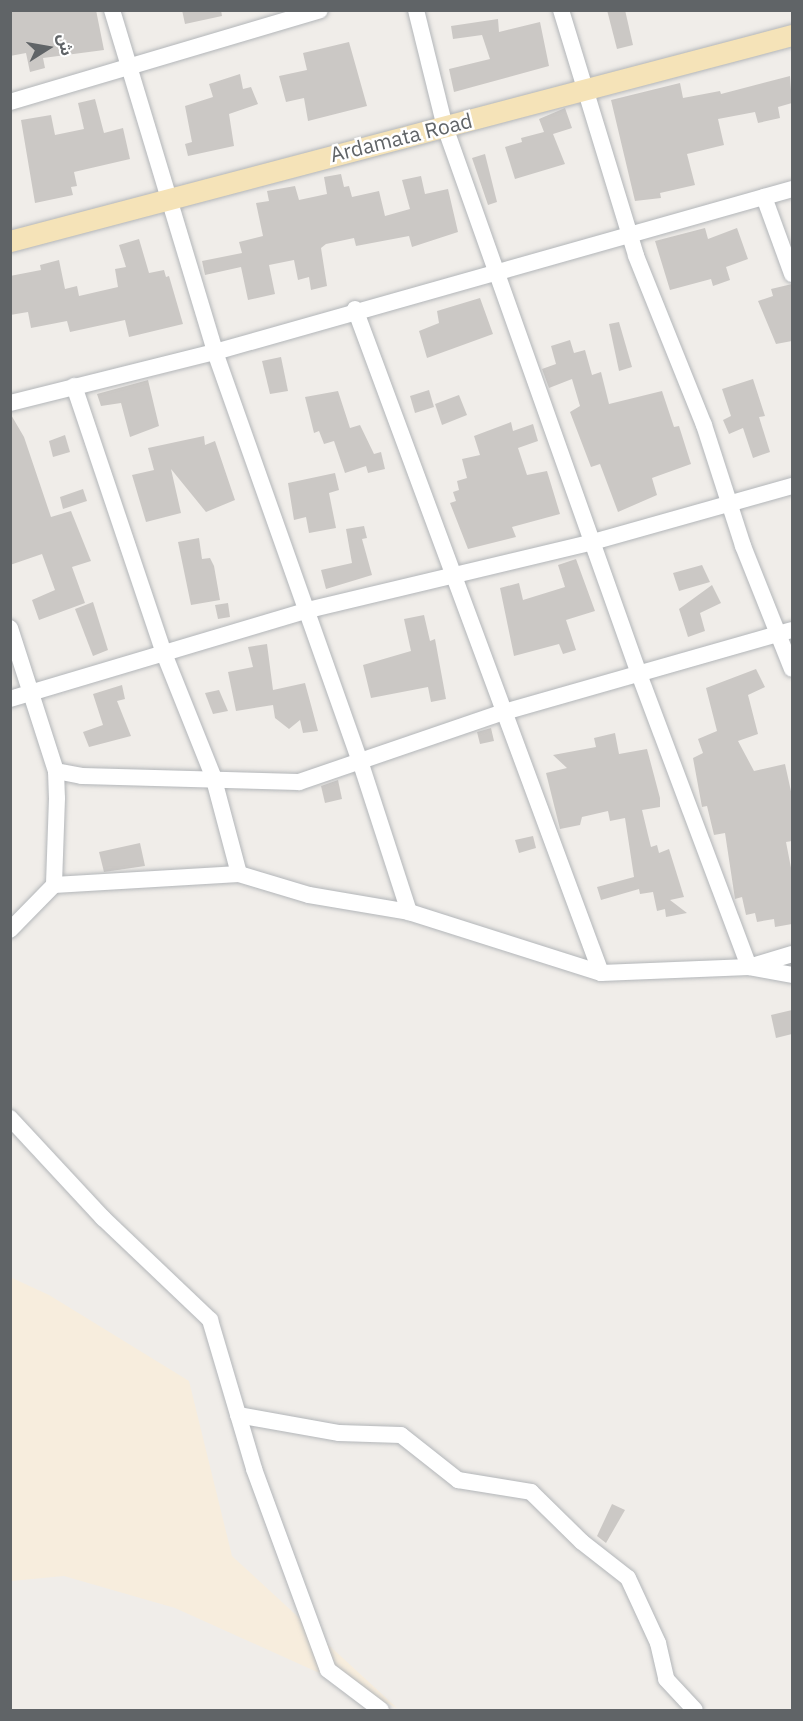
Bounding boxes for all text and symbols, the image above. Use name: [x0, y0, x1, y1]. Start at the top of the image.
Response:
north arrow: [18, 18, 78, 78]
text: ش: [54, 32, 78, 57]
street label: Ardamata Road: [327, 107, 475, 167]

